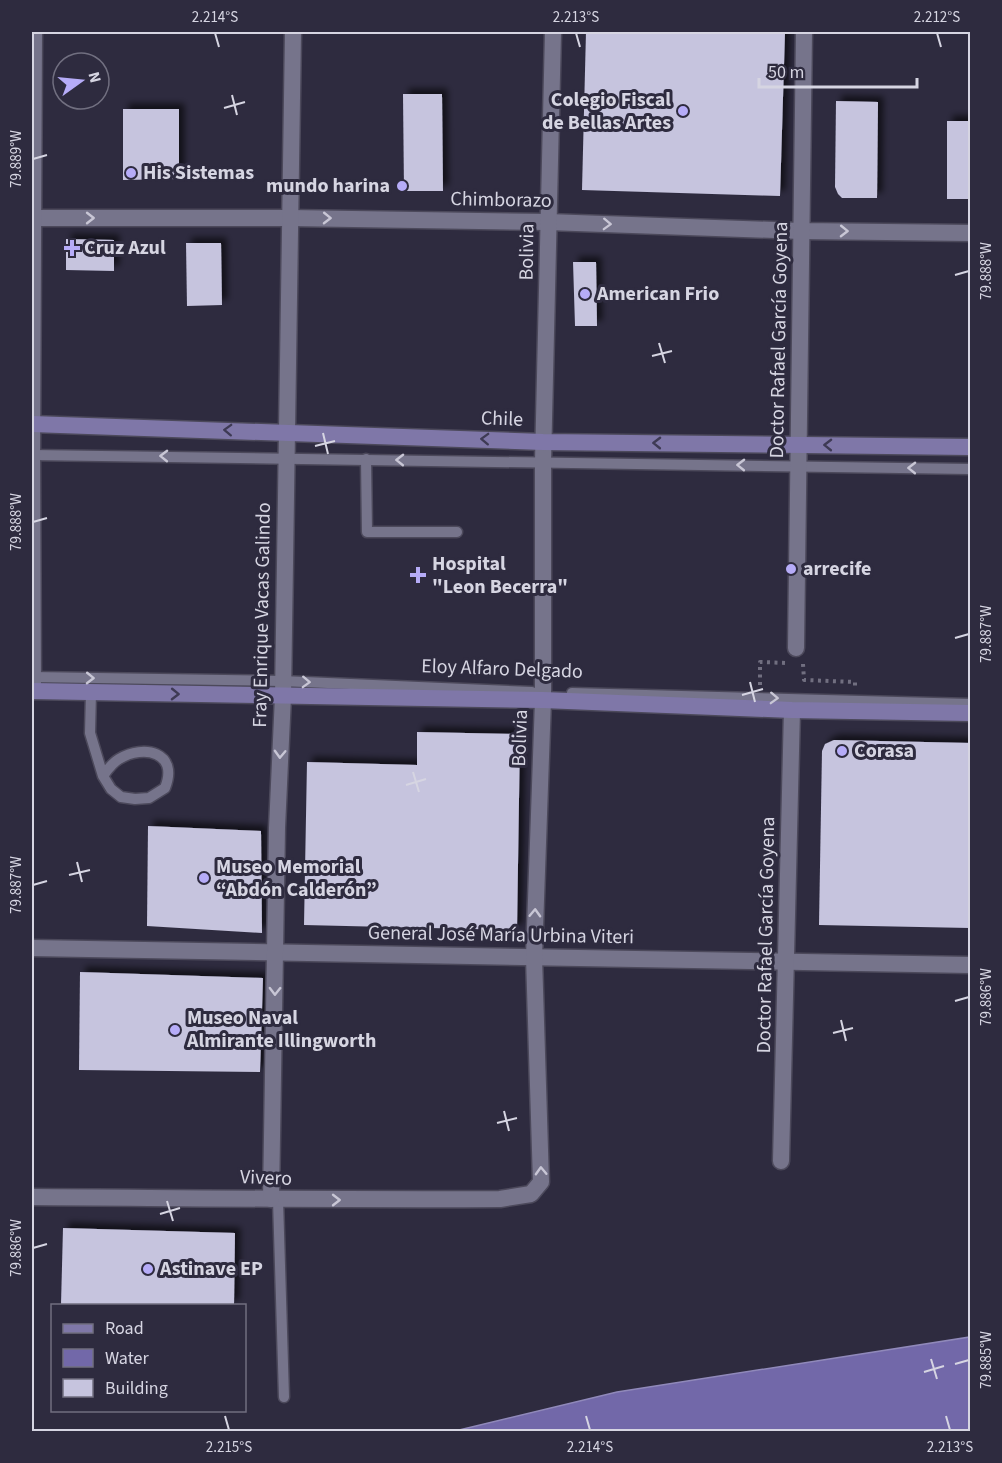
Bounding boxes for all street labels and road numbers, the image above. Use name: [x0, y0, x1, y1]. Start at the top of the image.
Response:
street label: Chimborazo: [450, 185, 552, 215]
street label: Doctor Rafael García Goyena: [763, 221, 795, 459]
street label: Bolivia: [513, 223, 541, 281]
street label: Chile: [480, 404, 524, 434]
street label: Fray Enrique Vacas Galindo: [246, 502, 278, 728]
street label: Eloy Alfaro Delgado: [421, 652, 583, 686]
street label: Bolivia: [505, 709, 535, 767]
street label: Doctor Rafael García Goyena: [750, 816, 782, 1054]
street label: General José María Urbina Viteri: [368, 919, 634, 951]
street label: Vivero: [240, 1163, 292, 1193]

